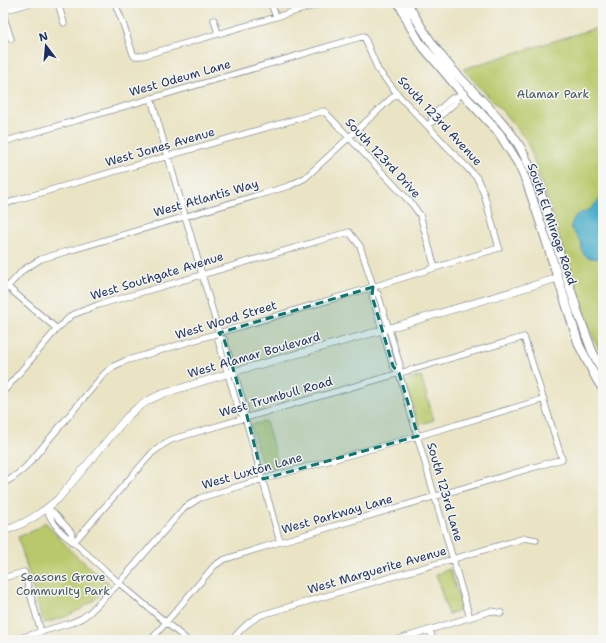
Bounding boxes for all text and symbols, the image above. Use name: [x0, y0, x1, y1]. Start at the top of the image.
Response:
north arrow: [26, 26, 66, 66]
text: N: [37, 28, 50, 45]
street label: West Odeum Lane: [127, 56, 233, 100]
street label: South 123rd Avenue: [394, 73, 486, 169]
park label: Alamar Park: [517, 86, 590, 102]
street label: South 123rd Drive: [342, 115, 424, 202]
street label: West Jones Avenue: [103, 124, 217, 170]
street label: South El Mirage Road: [524, 161, 580, 287]
street label: West Atlantis Way: [152, 175, 260, 221]
street label: West Southgate Avenue: [88, 248, 226, 304]
street label: West Wood Street: [173, 297, 279, 343]
street label: West Alamar Boulevard: [186, 328, 323, 382]
street label: West Trumbull Road: [217, 373, 335, 421]
street label: South 123rd Lane: [423, 441, 467, 544]
street label: West Luxton Lane: [200, 449, 304, 493]
street label: West Parkway Lane: [280, 490, 395, 538]
street label: West Marguerite Avenue: [306, 542, 449, 598]
park label: Seasons Grove Community Park: [16, 569, 110, 599]

